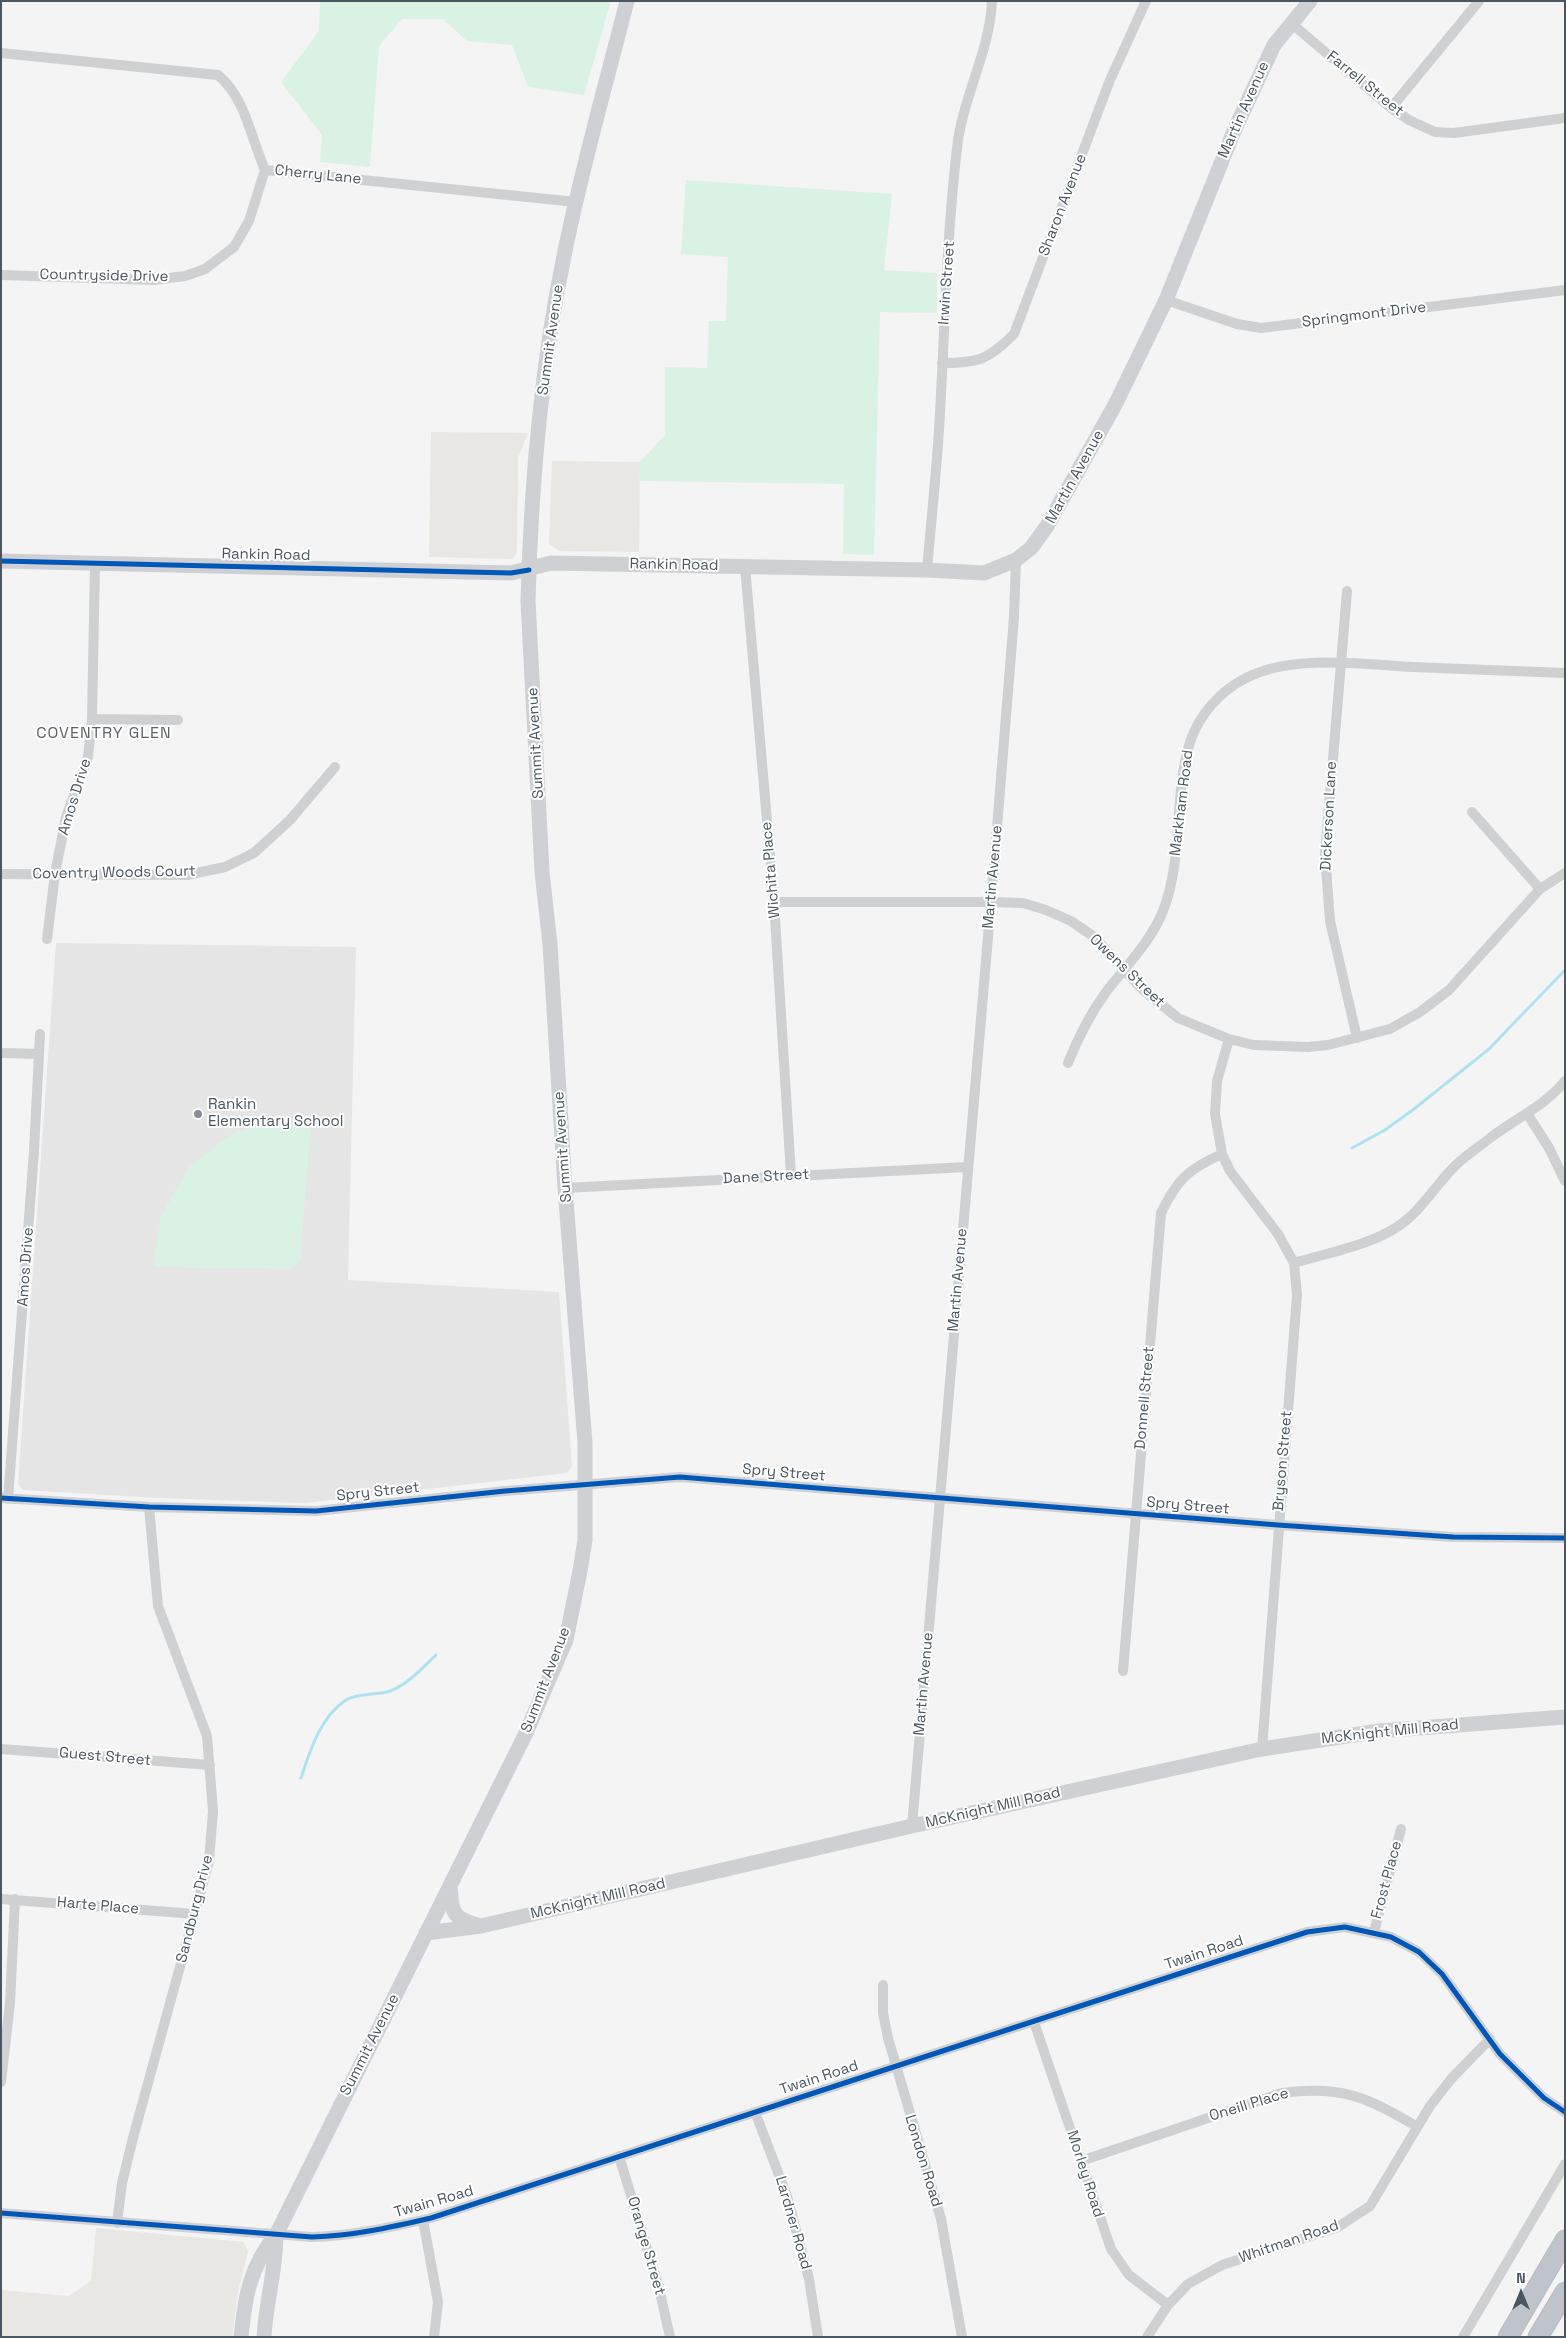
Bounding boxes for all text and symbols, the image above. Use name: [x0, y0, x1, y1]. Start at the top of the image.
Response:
street label: Farrell Street: [1323, 48, 1407, 120]
street label: Martin Avenue: [1215, 59, 1273, 161]
street label: Sharon Avenue: [1035, 152, 1091, 258]
street label: Cherry Lane: [274, 162, 362, 188]
street label: Irwin Street: [935, 241, 959, 325]
street label: Countryside Drive: [39, 266, 169, 286]
street label: Summit Avenue: [534, 283, 568, 397]
street label: Springmont Drive: [1301, 298, 1427, 332]
street label: Martin Avenue: [1042, 427, 1108, 527]
street label: Rankin Road: [221, 545, 311, 565]
street label: Rankin Road: [629, 555, 719, 575]
street label: Summit Avenue: [524, 687, 548, 799]
district label: COVENTRY GLEN: [35, 724, 173, 744]
street label: Markham Road: [1167, 749, 1197, 857]
street label: Amos Drive: [55, 756, 95, 838]
street label: Dickerson Lane: [1317, 761, 1341, 871]
street label: Wichita Place: [758, 821, 784, 919]
street label: Martin Avenue: [980, 824, 1006, 930]
street label: Coventry Woods Court: [32, 863, 196, 883]
street label: Owens Street: [1086, 931, 1168, 1011]
street label: Summit Avenue: [550, 1091, 576, 1203]
place label: Rankin Elementary School: [208, 1096, 344, 1131]
marker: Rankin Elementary School: [192, 1108, 204, 1120]
street label: Dane Street: [722, 1166, 810, 1188]
street label: Amos Drive: [14, 1227, 38, 1307]
street label: Martin Avenue: [945, 1227, 971, 1333]
street label: Donnell Street: [1132, 1346, 1158, 1450]
street label: Bryson Street: [1270, 1410, 1296, 1512]
street label: Spry Street: [742, 1460, 826, 1486]
street label: Spry Street: [336, 1479, 420, 1505]
street label: Spry Street: [1146, 1493, 1230, 1519]
street label: Summit Avenue: [518, 1625, 574, 1735]
street label: Martin Avenue: [911, 1631, 937, 1737]
street label: McKnight Mill Road: [1320, 1716, 1460, 1748]
street label: Guest Street: [58, 1744, 152, 1770]
street label: McKnight Mill Road: [924, 1784, 1062, 1832]
street label: Frost Place: [1368, 1839, 1406, 1921]
street label: Sandburg Drive: [173, 1853, 217, 1965]
street label: McKnight Mill Road: [529, 1875, 667, 1923]
street label: Harte Place: [56, 1893, 140, 1919]
street label: Twain Road: [1162, 1932, 1246, 1974]
street label: Summit Avenue: [337, 1991, 403, 2099]
street label: Twain Road: [777, 2057, 861, 2099]
street label: Oneill Place: [1207, 2084, 1291, 2126]
street label: London Road: [900, 2113, 946, 2209]
street label: Morley Road: [1062, 2128, 1108, 2220]
street label: Lardner Road: [771, 2174, 815, 2272]
street label: Twain Road: [392, 2182, 476, 2222]
street label: Orange Street: [623, 2195, 669, 2297]
street label: Whitman Road: [1237, 2217, 1341, 2267]
north arrow: [1496, 2268, 1546, 2318]
text: N: [1516, 2269, 1526, 2287]

